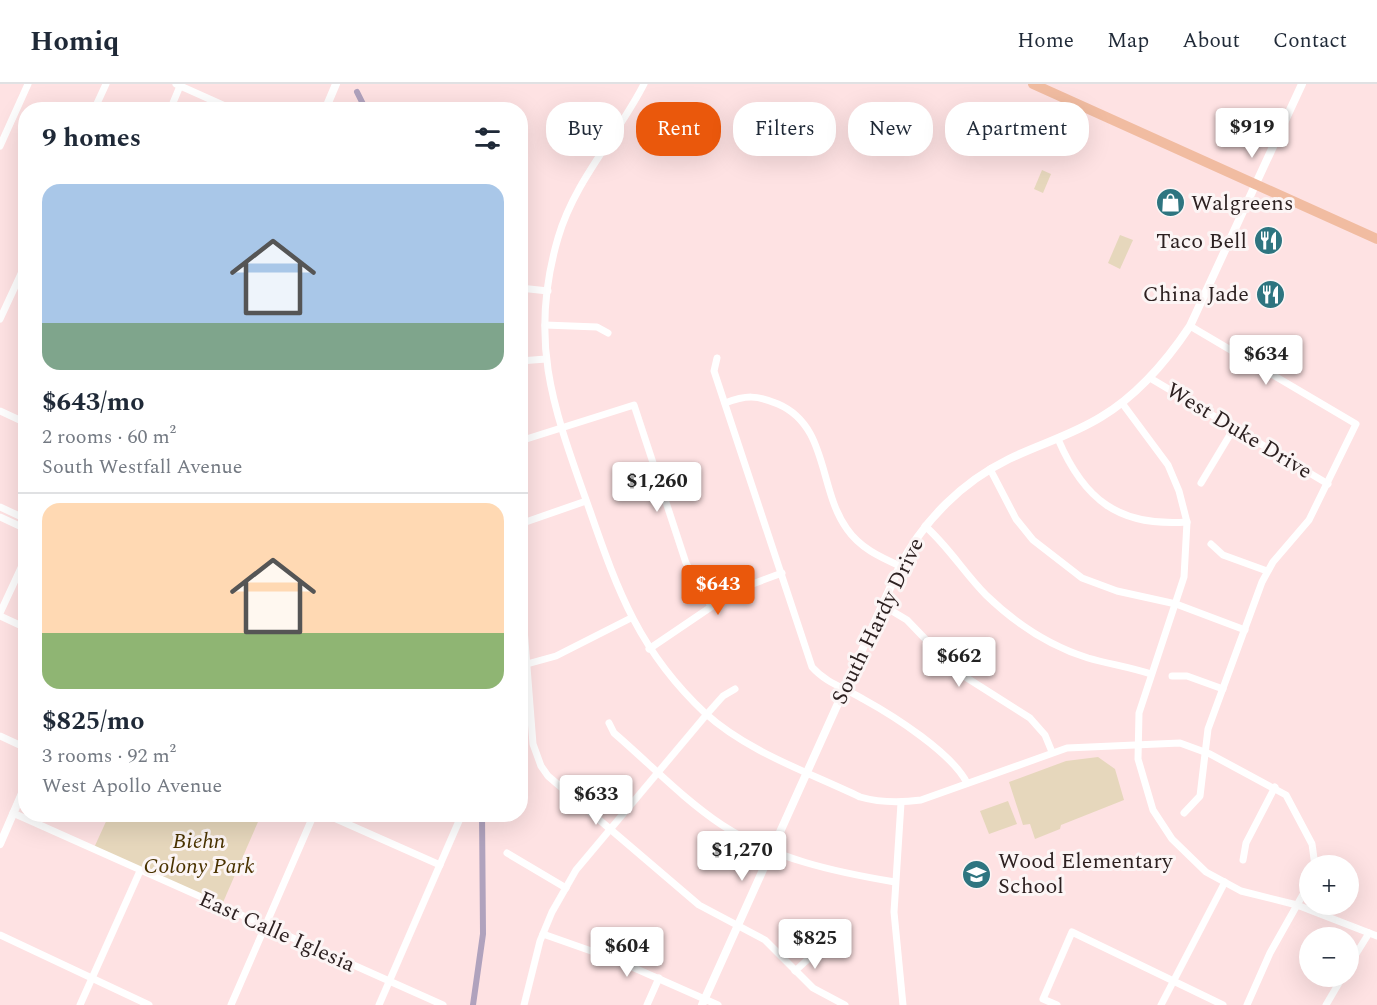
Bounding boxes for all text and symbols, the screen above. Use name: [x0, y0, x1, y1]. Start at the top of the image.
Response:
text: Homiq: [30, 20, 119, 63]
text: Home: [1017, 25, 1074, 57]
text: Map: [1107, 25, 1149, 57]
text: About: [1182, 25, 1240, 57]
text: Contact: [1273, 25, 1347, 57]
chip: Buy: [546, 102, 624, 156]
chip: Rent: [636, 102, 721, 156]
chip: Filters: [733, 102, 836, 156]
chip: New: [848, 102, 933, 156]
chip: Apartment: [945, 102, 1089, 156]
pin: $919: [1216, 108, 1288, 159]
text: $919: [1230, 112, 1274, 142]
text: 9 homes: [42, 118, 141, 158]
icon: filters: [471, 122, 504, 155]
shop icon: Walgreens: [1154, 187, 1186, 219]
place label: Walgreens: [1191, 187, 1293, 220]
icon: home: [219, 223, 327, 331]
place label: Taco Bell: [1156, 225, 1247, 258]
restaurant icon: Taco Bell: [1252, 225, 1284, 257]
place label: China Jade: [1143, 278, 1249, 311]
restaurant icon: China Jade: [1254, 278, 1286, 310]
pin: $634: [1230, 335, 1302, 386]
text: $634: [1244, 339, 1288, 369]
street label: West Duke Drive: [1160, 374, 1318, 488]
text: $643/mo: [42, 382, 145, 422]
text: 2 rooms · 60 m²: [42, 422, 176, 452]
text: South Westfall Avenue: [42, 452, 242, 482]
pin: $1,260: [608, 462, 706, 513]
text: $1,260: [626, 466, 688, 496]
street label: South Hardy Drive: [823, 532, 933, 710]
icon: home: [219, 542, 327, 650]
pin: $643: [682, 565, 754, 616]
text: $643: [696, 569, 740, 599]
pin: $662: [923, 637, 995, 688]
text: $662: [937, 641, 981, 671]
text: $825/mo: [42, 701, 145, 741]
text: 3 rooms · 92 m²: [42, 741, 176, 771]
text: West Apollo Avenue: [42, 771, 222, 801]
pin: $633: [560, 775, 632, 826]
text: $633: [574, 779, 618, 809]
park label: Biehn Colony Park: [144, 825, 254, 883]
pin: $1,270: [693, 831, 791, 882]
text: $1,270: [711, 835, 773, 865]
place label: Wood Elementary School: [998, 845, 1174, 903]
map controls: [1299, 855, 1359, 987]
button: +: [1299, 855, 1359, 915]
school or university icon: Wood Elementary School: [961, 858, 993, 890]
street label: East Calle Iglesia: [194, 883, 361, 981]
pin: $825: [779, 919, 851, 970]
text: $825: [793, 923, 837, 953]
pin: $604: [591, 927, 663, 978]
button: −: [1299, 927, 1359, 987]
text: $604: [605, 931, 649, 961]

